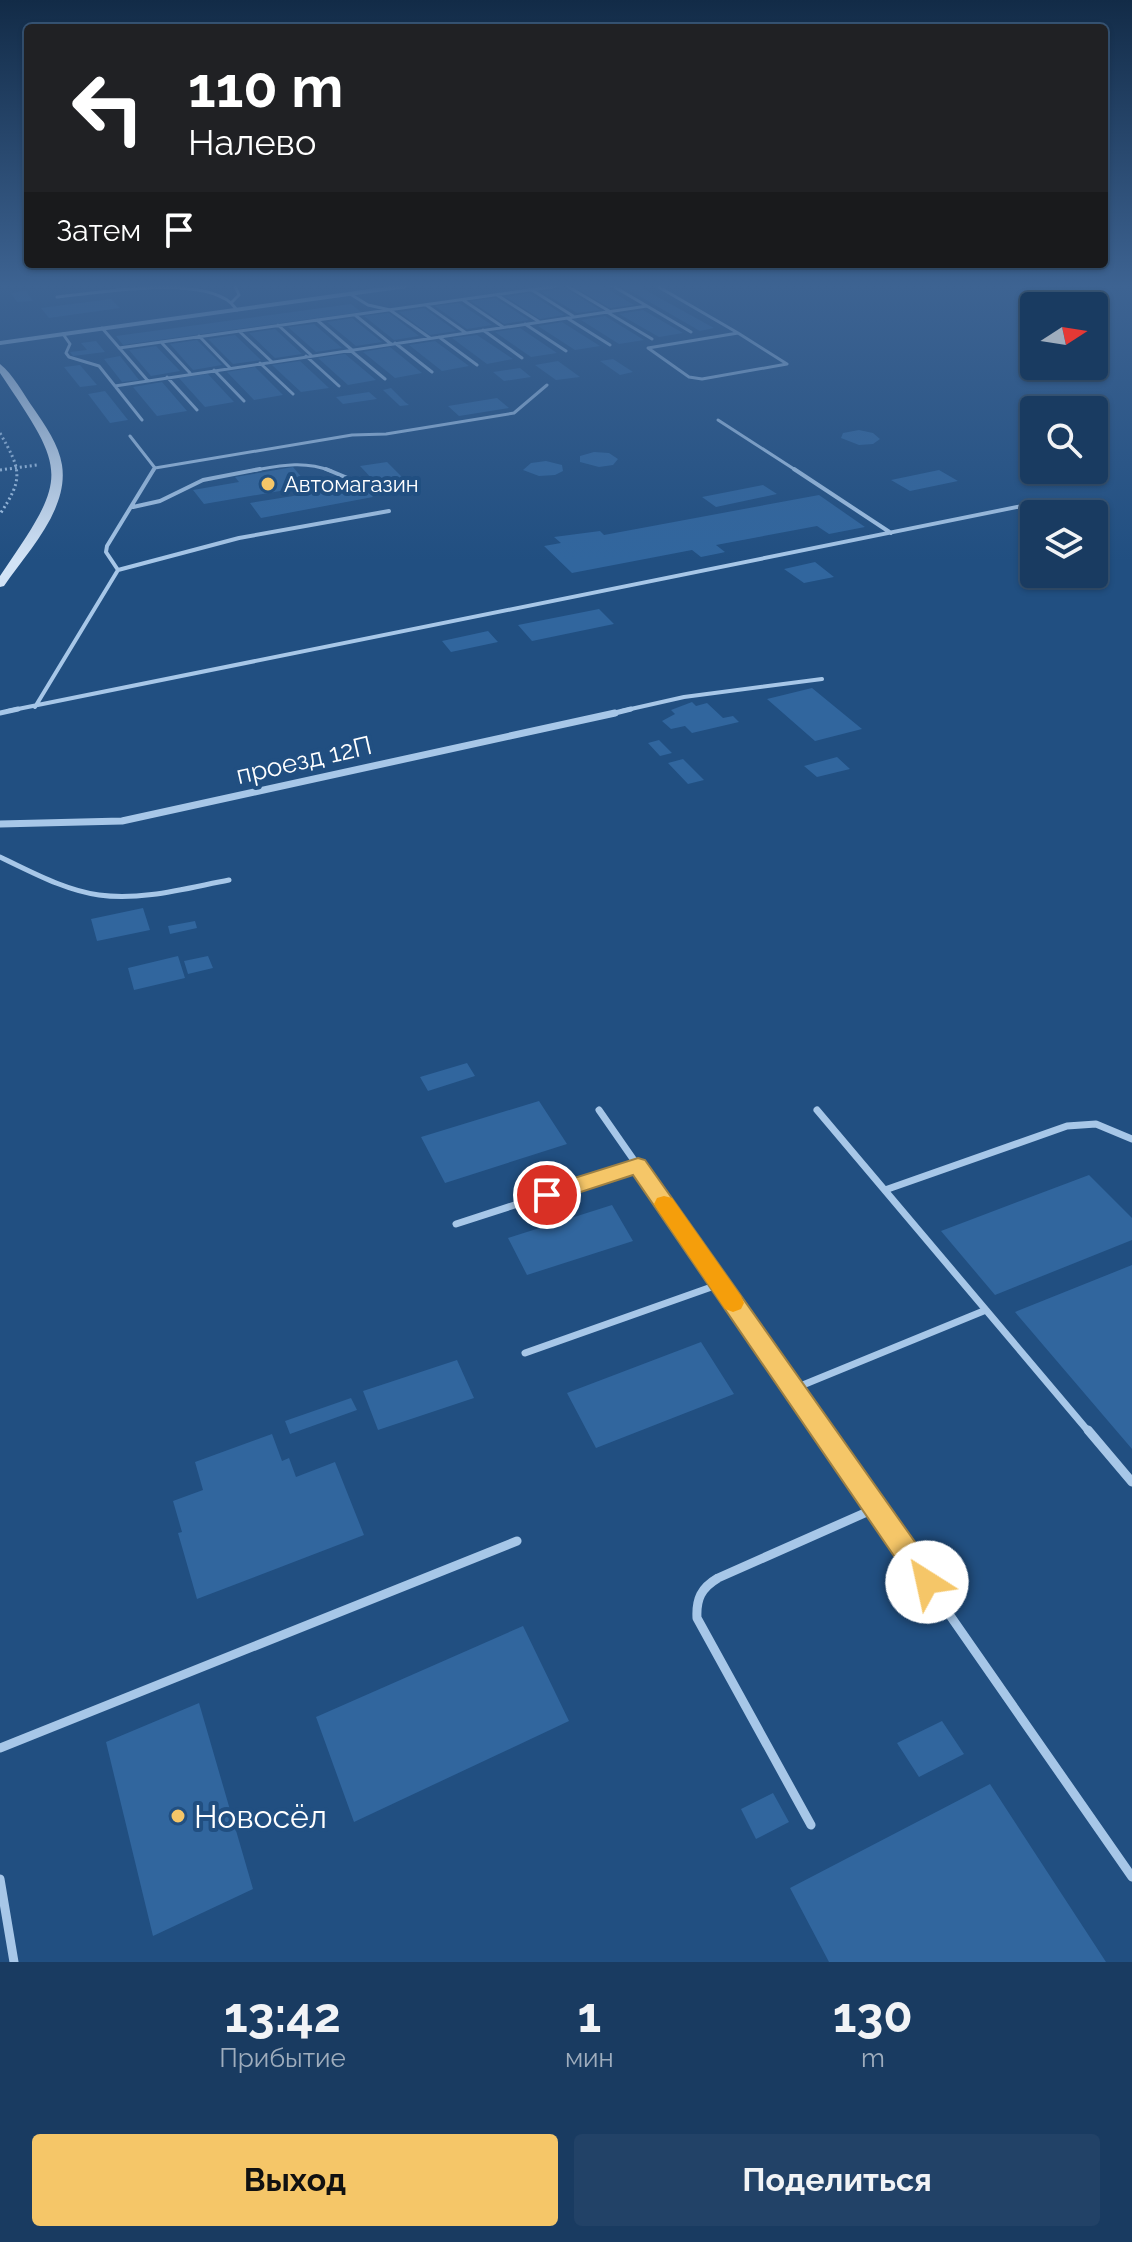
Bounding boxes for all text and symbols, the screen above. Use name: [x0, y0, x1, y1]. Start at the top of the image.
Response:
text: 110 m: [188, 54, 343, 120]
icon: left: [56, 56, 160, 160]
text: Налево: [188, 121, 316, 163]
icon: arrive: [157, 208, 201, 252]
text: Затем: [56, 213, 141, 248]
north arrow: [1020, 292, 1108, 380]
map controls: [1020, 292, 1108, 588]
button: search: [1020, 396, 1108, 484]
place label: Автомагазин: [284, 471, 419, 497]
marker: Автомагазин: [259, 475, 277, 493]
button: layers: [1020, 500, 1108, 588]
street label: проезд 12П: [233, 730, 375, 790]
pin: [513, 1161, 581, 1229]
icon: arrive: [525, 1173, 569, 1217]
position arrow: [885, 1540, 969, 1624]
place label: Новосёл: [194, 1798, 327, 1835]
marker: Новосёл: [169, 1807, 187, 1825]
text: 13:42: [224, 1987, 341, 2043]
text: 1: [577, 1987, 601, 2043]
text: 130: [833, 1987, 913, 2043]
text: Прибытие: [219, 2043, 346, 2073]
text: мин: [565, 2043, 614, 2073]
text: m: [861, 2043, 885, 2073]
button: Выход: [32, 2134, 558, 2226]
button: Поделиться: [574, 2134, 1100, 2226]

